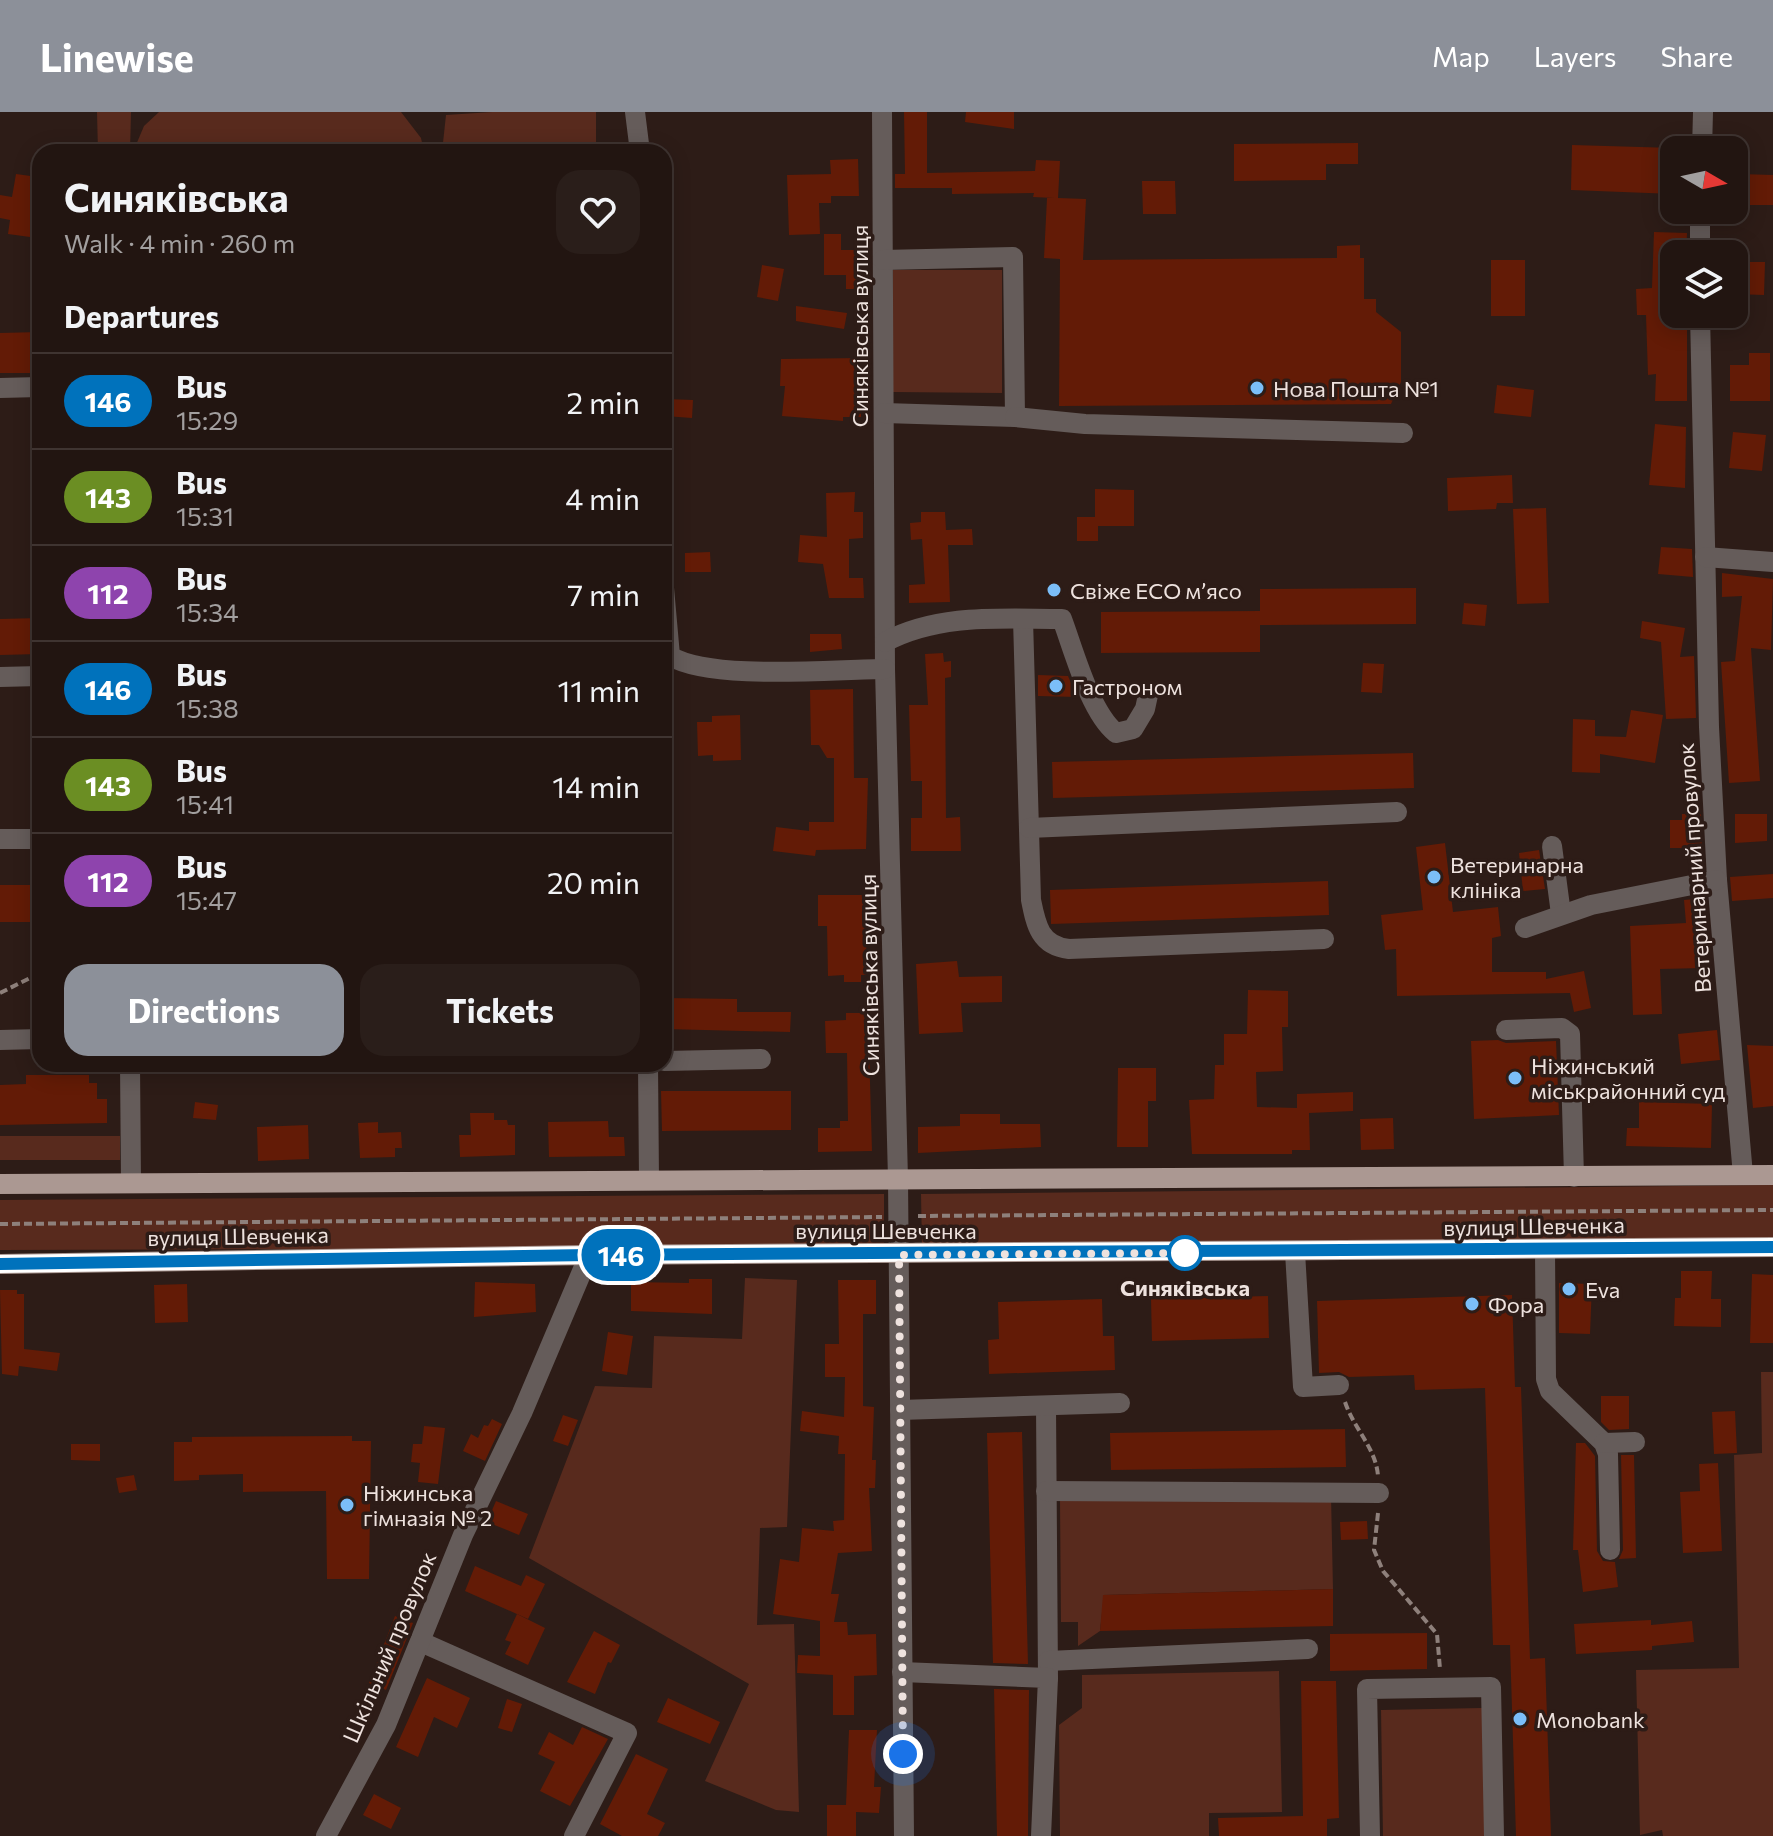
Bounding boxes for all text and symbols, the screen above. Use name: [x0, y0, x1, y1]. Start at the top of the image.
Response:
text: Linewise: [40, 33, 194, 80]
text: Map: [1432, 39, 1490, 73]
text: Layers: [1534, 39, 1616, 73]
text: Share: [1660, 39, 1733, 73]
north arrow: [1660, 136, 1748, 224]
map controls: [1660, 136, 1748, 328]
button: heart: [556, 170, 640, 254]
text: Синяківська: [64, 173, 288, 220]
street label: Синяківська вулиця: [846, 225, 873, 427]
text: Walk · 4 min · 260 m: [64, 227, 295, 258]
button: layers: [1660, 240, 1748, 328]
text: Departures: [64, 297, 219, 334]
text: Bus: [176, 367, 227, 404]
place label: Нова Пошта №1: [1273, 375, 1439, 402]
marker: Нова Пошта №1: [1248, 379, 1266, 397]
text: 2 min: [567, 383, 640, 420]
text: 146: [84, 384, 132, 418]
text: 15:29: [176, 404, 238, 435]
text: Bus: [176, 463, 227, 500]
text: 4 min: [565, 479, 640, 516]
text: 143: [85, 480, 131, 514]
text: 15:31: [176, 500, 234, 531]
text: Bus: [176, 559, 227, 596]
text: 7 min: [567, 575, 640, 612]
text: 112: [87, 576, 129, 610]
place label: Свіже ECO м’ясо: [1070, 577, 1242, 604]
marker: Свіже ECO м’ясо: [1045, 581, 1063, 599]
text: 15:34: [176, 596, 239, 627]
text: Bus: [176, 655, 227, 692]
text: 11 min: [558, 671, 640, 708]
text: 146: [84, 672, 132, 706]
place label: Гастроном: [1072, 673, 1182, 700]
marker: Гастроном: [1047, 677, 1065, 695]
text: 15:38: [176, 692, 239, 723]
street label: Ветеринарний провулок: [1672, 742, 1716, 994]
text: Bus: [176, 751, 227, 788]
text: 14 min: [552, 767, 640, 804]
text: 143: [85, 768, 131, 802]
text: 15:41: [176, 788, 234, 819]
text: Bus: [176, 847, 227, 884]
place label: Ветеринарна клініка: [1450, 851, 1584, 903]
text: 20 min: [547, 863, 640, 900]
text: 112: [87, 864, 129, 898]
marker: Ветеринарна клініка: [1425, 868, 1443, 886]
street label: Синяківська вулиця: [854, 874, 884, 1076]
text: 15:47: [176, 884, 237, 915]
button: Directions: [64, 964, 344, 1056]
button: Tickets: [360, 964, 640, 1056]
place label: Ніжинський міськрайонний суд: [1531, 1052, 1725, 1104]
marker: Ніжинський міськрайонний суд: [1506, 1069, 1524, 1087]
street label: вулиця Шевченка: [1443, 1211, 1625, 1241]
street label: вулиця Шевченка: [795, 1217, 977, 1244]
street label: вулиця Шевченка: [147, 1221, 329, 1251]
line badge: 146: [575, 1229, 667, 1281]
marker: Синяківська: [1168, 1236, 1202, 1270]
text: 146: [597, 1238, 645, 1272]
place label: Синяківська: [1120, 1274, 1250, 1301]
place label: Eva: [1585, 1276, 1620, 1303]
marker: Eva: [1560, 1280, 1578, 1298]
place label: Фора: [1488, 1291, 1544, 1318]
marker: Фора: [1463, 1295, 1481, 1313]
place label: Ніжинська гімназія № 2: [363, 1479, 492, 1531]
marker: Ніжинська гімназія № 2: [338, 1496, 356, 1514]
street label: Шкільний провулок: [337, 1547, 442, 1747]
place label: Monobank: [1536, 1706, 1645, 1733]
marker: Monobank: [1511, 1710, 1529, 1728]
your location: [883, 1734, 923, 1774]

